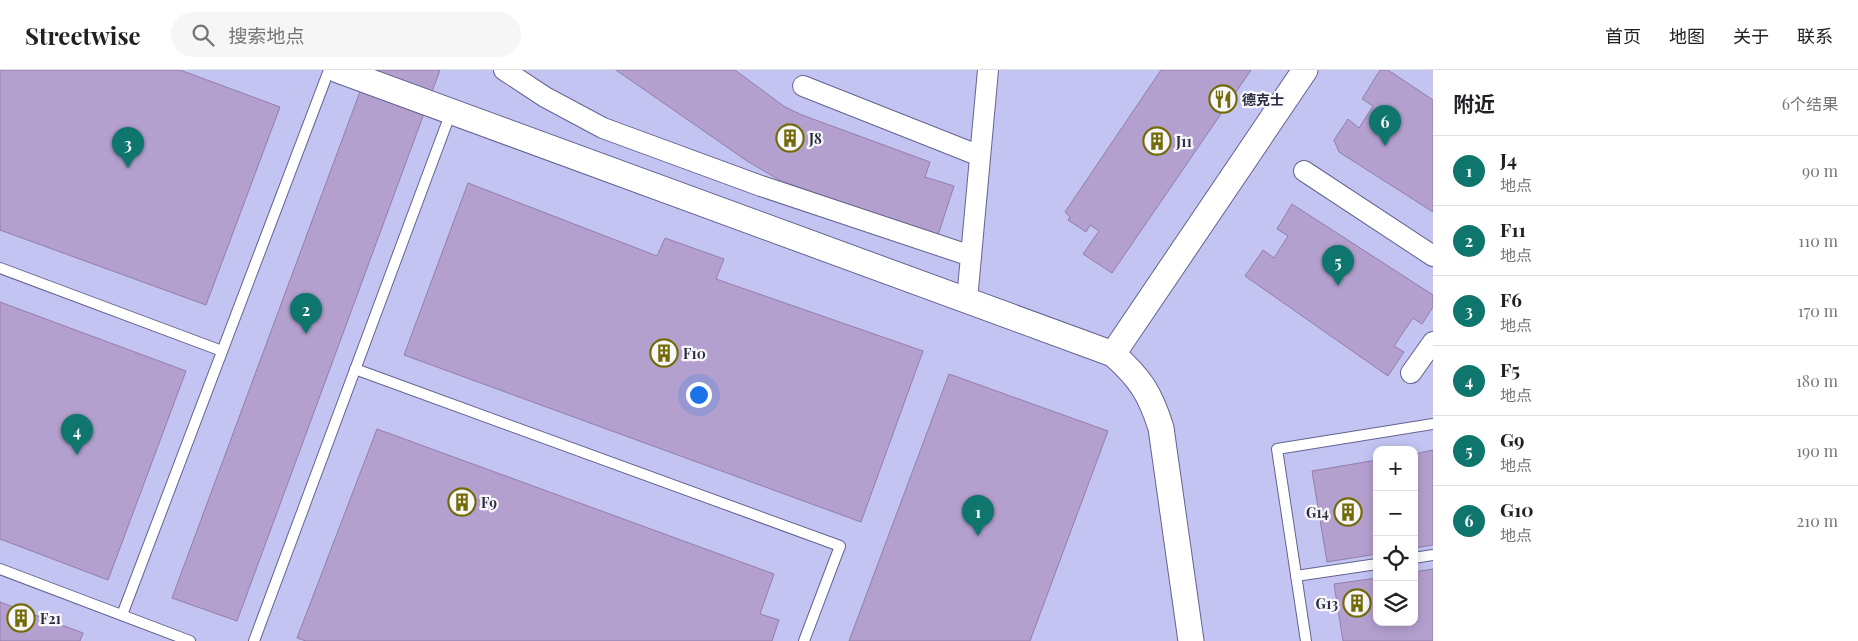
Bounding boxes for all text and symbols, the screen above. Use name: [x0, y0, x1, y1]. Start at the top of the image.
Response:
search box: [171, 12, 521, 57]
text: Streetwise: [25, 19, 141, 51]
icon: search: [189, 21, 217, 49]
text: 搜索地点: [229, 22, 305, 48]
text: 首页: [1605, 24, 1641, 48]
text: 地图: [1669, 24, 1705, 48]
text: 关于: [1733, 24, 1769, 48]
text: 联系: [1797, 24, 1833, 48]
restaurant icon: 德克士: [1208, 84, 1238, 114]
text: 附近: [1453, 89, 1495, 117]
place label: 德克士: [1242, 90, 1284, 109]
text: 6个结果: [1782, 93, 1838, 114]
pin: 6: [1369, 105, 1401, 146]
building icon: J8: [775, 123, 805, 153]
building icon: J11: [1142, 126, 1172, 156]
pin: 3: [112, 127, 144, 168]
place label: J8: [808, 129, 822, 148]
place label: J11: [1175, 132, 1192, 151]
text: J4: [1500, 146, 1517, 172]
text: 1: [1466, 160, 1472, 181]
text: 90 m: [1802, 160, 1838, 181]
text: 地点: [1500, 174, 1532, 195]
text: F11: [1500, 216, 1526, 242]
text: 2: [1465, 230, 1473, 251]
text: 110 m: [1798, 230, 1838, 251]
text: 地点: [1500, 244, 1532, 265]
pin: 5: [1322, 245, 1354, 286]
text: F6: [1500, 286, 1522, 312]
pin: 2: [290, 293, 322, 334]
text: 3: [1465, 300, 1473, 321]
text: 170 m: [1798, 300, 1838, 321]
text: 地点: [1500, 314, 1532, 335]
building icon: F10: [649, 338, 679, 368]
place label: F10: [683, 344, 706, 363]
text: F5: [1500, 356, 1520, 382]
text: 4: [1465, 370, 1473, 391]
text: 180 m: [1796, 370, 1838, 391]
your location: [686, 382, 712, 408]
text: 地点: [1500, 384, 1532, 405]
pin: 4: [61, 414, 93, 455]
text: G9: [1500, 426, 1524, 452]
text: 5: [1465, 440, 1473, 461]
text: 190 m: [1796, 440, 1838, 461]
map controls: [1373, 446, 1418, 626]
button: +: [1373, 446, 1418, 491]
text: 地点: [1500, 454, 1532, 475]
building icon: F9: [447, 487, 477, 517]
button: −: [1373, 491, 1418, 536]
place label: F9: [481, 493, 497, 512]
pin: 1: [962, 495, 994, 536]
text: G10: [1500, 496, 1534, 522]
building icon: G14: [1333, 497, 1363, 527]
place label: G14: [1306, 503, 1329, 522]
text: 6: [1465, 510, 1473, 531]
text: 210 m: [1797, 510, 1838, 531]
text: 地点: [1500, 524, 1532, 545]
button: locate: [1373, 536, 1418, 581]
button: layers: [1373, 581, 1418, 626]
building icon: G13: [1342, 588, 1372, 618]
place label: G13: [1316, 594, 1338, 613]
building icon: F21: [6, 603, 36, 633]
place label: F21: [40, 609, 61, 628]

